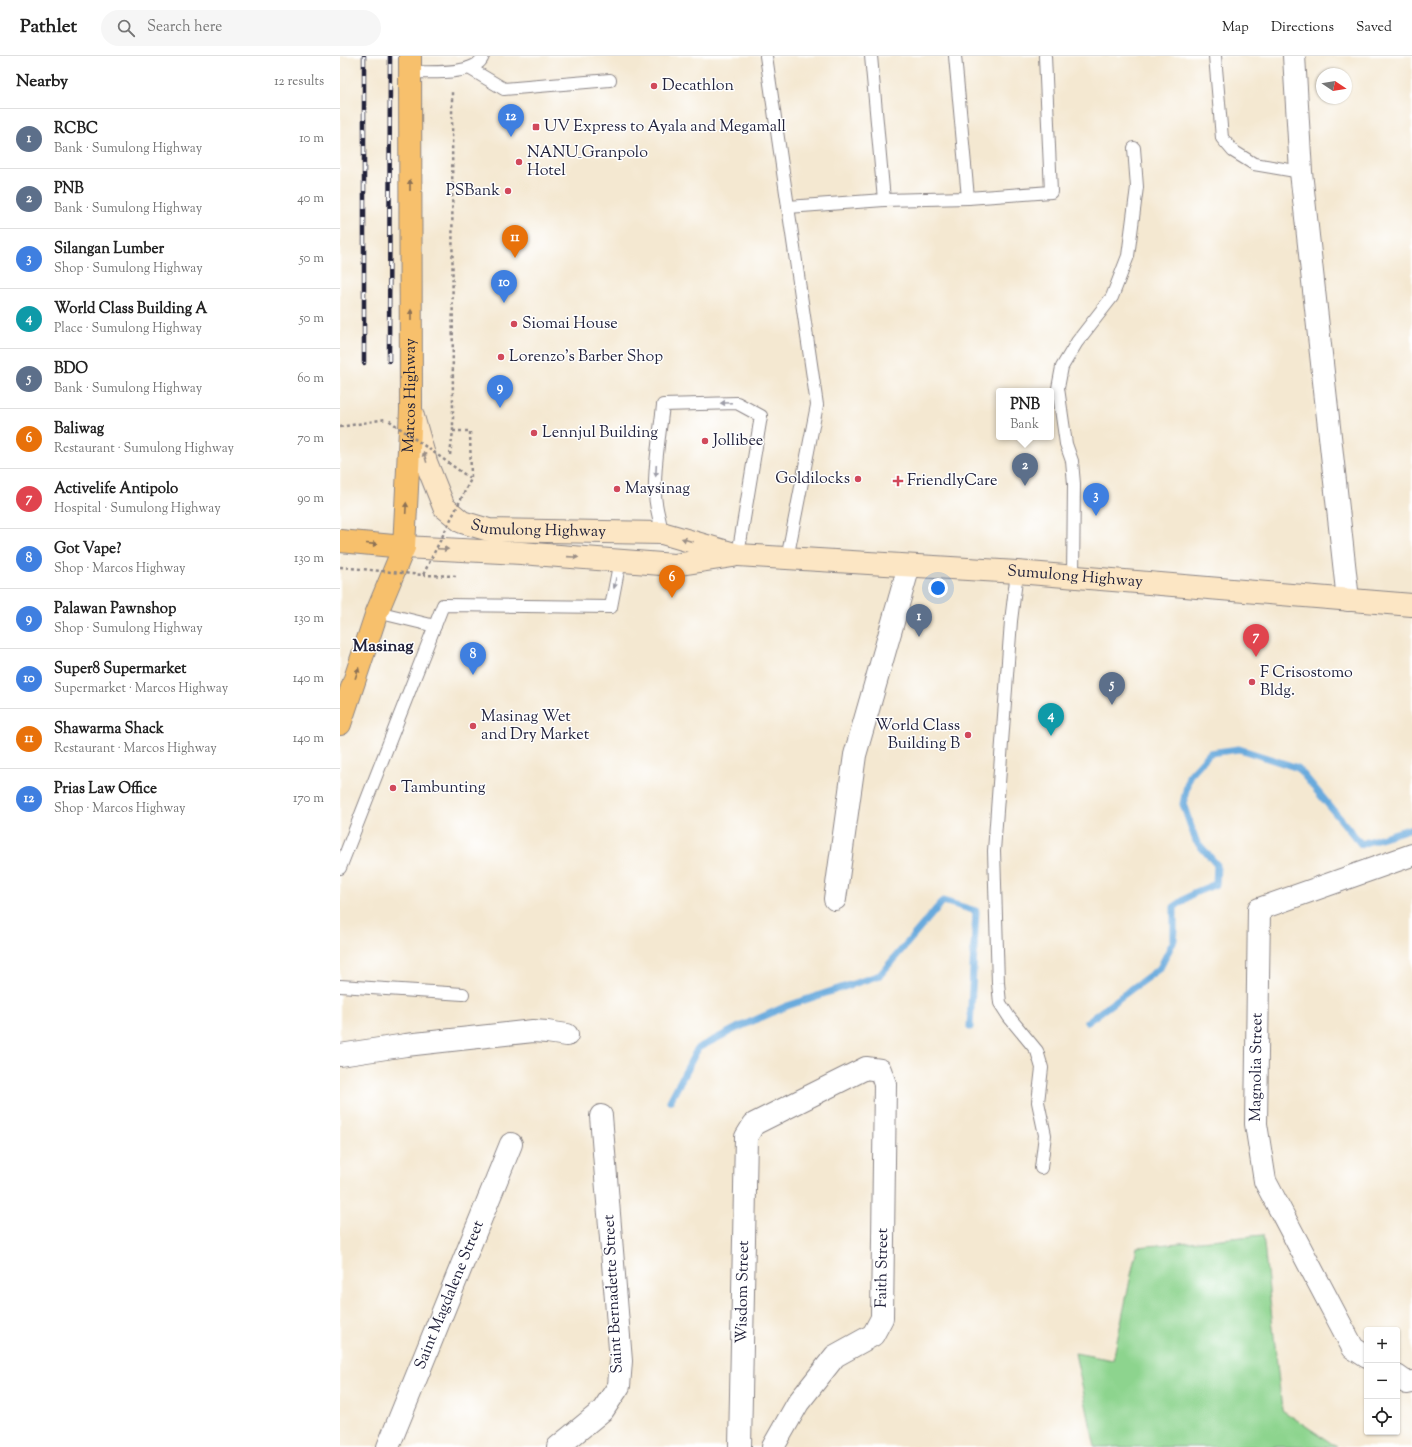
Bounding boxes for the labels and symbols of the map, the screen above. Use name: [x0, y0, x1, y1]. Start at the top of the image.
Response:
north arrow: [1316, 68, 1352, 104]
place label: Decathlon: [662, 75, 734, 98]
marker: Decathlon: [649, 81, 659, 91]
pin: 12: [498, 104, 524, 137]
place label: UV Express to Ayala and Megamall: [544, 116, 787, 139]
marker: UV Express to Ayala and Megamall: [531, 122, 541, 132]
place label: NANU_Granpolo Hotel: [527, 142, 648, 183]
marker: NANU_Granpolo Hotel: [514, 157, 524, 167]
one-way arrow: [407, 178, 413, 191]
place label: PSBank: [446, 180, 500, 203]
marker: PSBank: [503, 186, 513, 196]
pin: 11: [502, 225, 528, 258]
pin: 10: [491, 270, 517, 303]
one-way arrow: [408, 308, 414, 321]
place label: Siomai House: [522, 313, 618, 336]
marker: Siomai House: [509, 319, 519, 329]
street label: Marcos Highway: [397, 338, 423, 453]
place label: Lorenzo's Barber Shop: [509, 346, 663, 369]
marker: Lorenzo's Barber Shop: [496, 352, 506, 362]
pin: 9: [487, 375, 513, 408]
one-way arrow: [719, 400, 732, 406]
place label: Lennjul Building: [542, 422, 658, 445]
marker: Lennjul Building: [529, 428, 539, 438]
place label: Jollibee: [712, 430, 763, 453]
marker: Jollibee: [700, 436, 710, 446]
one-way arrow: [422, 451, 428, 463]
pin: 2: [1012, 453, 1038, 486]
one-way arrow: [653, 465, 659, 478]
place label: Goldilocks: [775, 468, 850, 491]
place label: FriendlyCare: [907, 470, 997, 493]
marker: Goldilocks: [853, 474, 863, 484]
marker: FriendlyCare: [892, 475, 904, 487]
place label: Maysinag: [625, 478, 690, 501]
pin: 3: [1083, 483, 1109, 516]
marker: Maysinag: [612, 484, 622, 494]
one-way arrow: [403, 501, 409, 514]
street label: Sumulong Highway: [468, 514, 606, 544]
one-way arrow: [681, 537, 693, 543]
one-way arrow: [366, 540, 378, 547]
one-way arrow: [437, 545, 449, 552]
one-way arrow: [567, 553, 579, 560]
street label: Sumulong Highway: [1007, 560, 1144, 594]
pin: 6: [659, 565, 685, 598]
one-way arrow: [612, 577, 618, 589]
your location: [928, 578, 948, 598]
pin: 1: [906, 604, 932, 637]
pin: 7: [1243, 624, 1269, 657]
district label: Masinag: [353, 635, 414, 659]
pin: 8: [460, 642, 486, 675]
place label: F Crisostomo Bldg.: [1260, 662, 1353, 703]
one-way arrow: [354, 667, 360, 679]
pin: 5: [1099, 672, 1125, 705]
marker: F Crisostomo Bldg.: [1247, 677, 1257, 687]
pin: 4: [1038, 703, 1064, 736]
place label: Masinag Wet and Dry Market: [481, 706, 590, 747]
place label: World Class Building B: [875, 715, 960, 756]
marker: Masinag Wet and Dry Market: [468, 721, 478, 731]
marker: World Class Building B: [963, 730, 973, 740]
place label: Tambunting: [401, 777, 486, 800]
marker: Tambunting: [388, 783, 398, 793]
street label: Magnolia Street: [1245, 1012, 1269, 1122]
street label: Saint Bernadette Street: [598, 1213, 630, 1374]
street label: Saint Magdalene Street: [409, 1217, 490, 1373]
street label: Faith Street: [871, 1227, 895, 1308]
street label: Wisdom Street: [731, 1240, 756, 1344]

